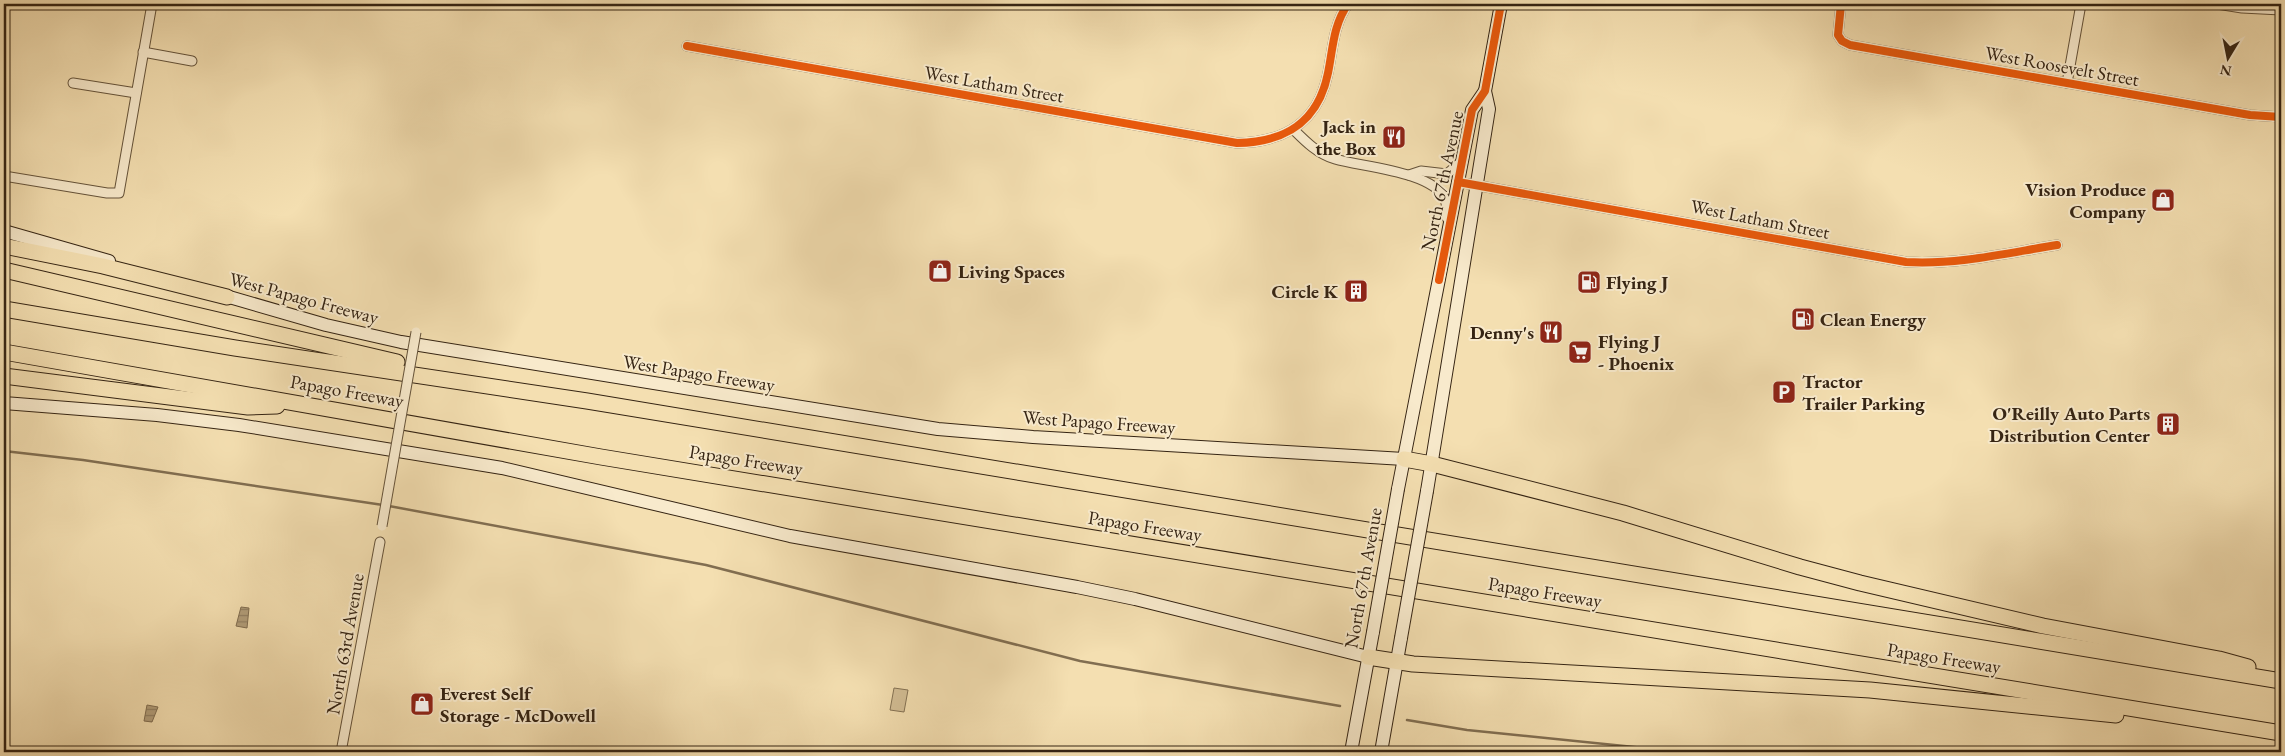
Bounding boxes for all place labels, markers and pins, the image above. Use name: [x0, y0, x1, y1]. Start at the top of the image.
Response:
place label: Jack in the Box: [1315, 114, 1376, 161]
restaurant icon: Jack in the Box: [1381, 124, 1407, 150]
place label: Vision Produce Company: [2025, 177, 2147, 224]
shop icon: Vision Produce Company: [2150, 187, 2176, 213]
shop icon: Living Spaces: [927, 258, 953, 284]
place label: Living Spaces: [958, 259, 1065, 284]
fuel station icon: Flying J: [1576, 269, 1602, 295]
place label: Flying J: [1606, 270, 1668, 295]
building icon: Circle K: [1343, 278, 1369, 304]
place label: Circle K: [1272, 279, 1339, 304]
fuel station icon: Clean Energy: [1790, 306, 1816, 332]
place label: Clean Energy: [1820, 307, 1927, 332]
restaurant icon: Denny's: [1538, 319, 1564, 345]
place label: Denny's: [1470, 320, 1534, 345]
place label: Flying J - Phoenix: [1598, 329, 1675, 376]
supermarket icon: Flying J - Phoenix: [1567, 339, 1593, 365]
place label: Tractor Trailer Parking: [1802, 369, 1925, 416]
parking icon: Tractor Trailer Parking: [1771, 379, 1797, 405]
place label: O'Reilly Auto Parts Distribution Center: [1989, 401, 2150, 448]
building icon: O'Reilly Auto Parts Distribution Center: [2155, 411, 2181, 437]
place label: Everest Self Storage - McDowell: [440, 681, 597, 728]
shop icon: Everest Self Storage - McDowell: [409, 691, 435, 717]

